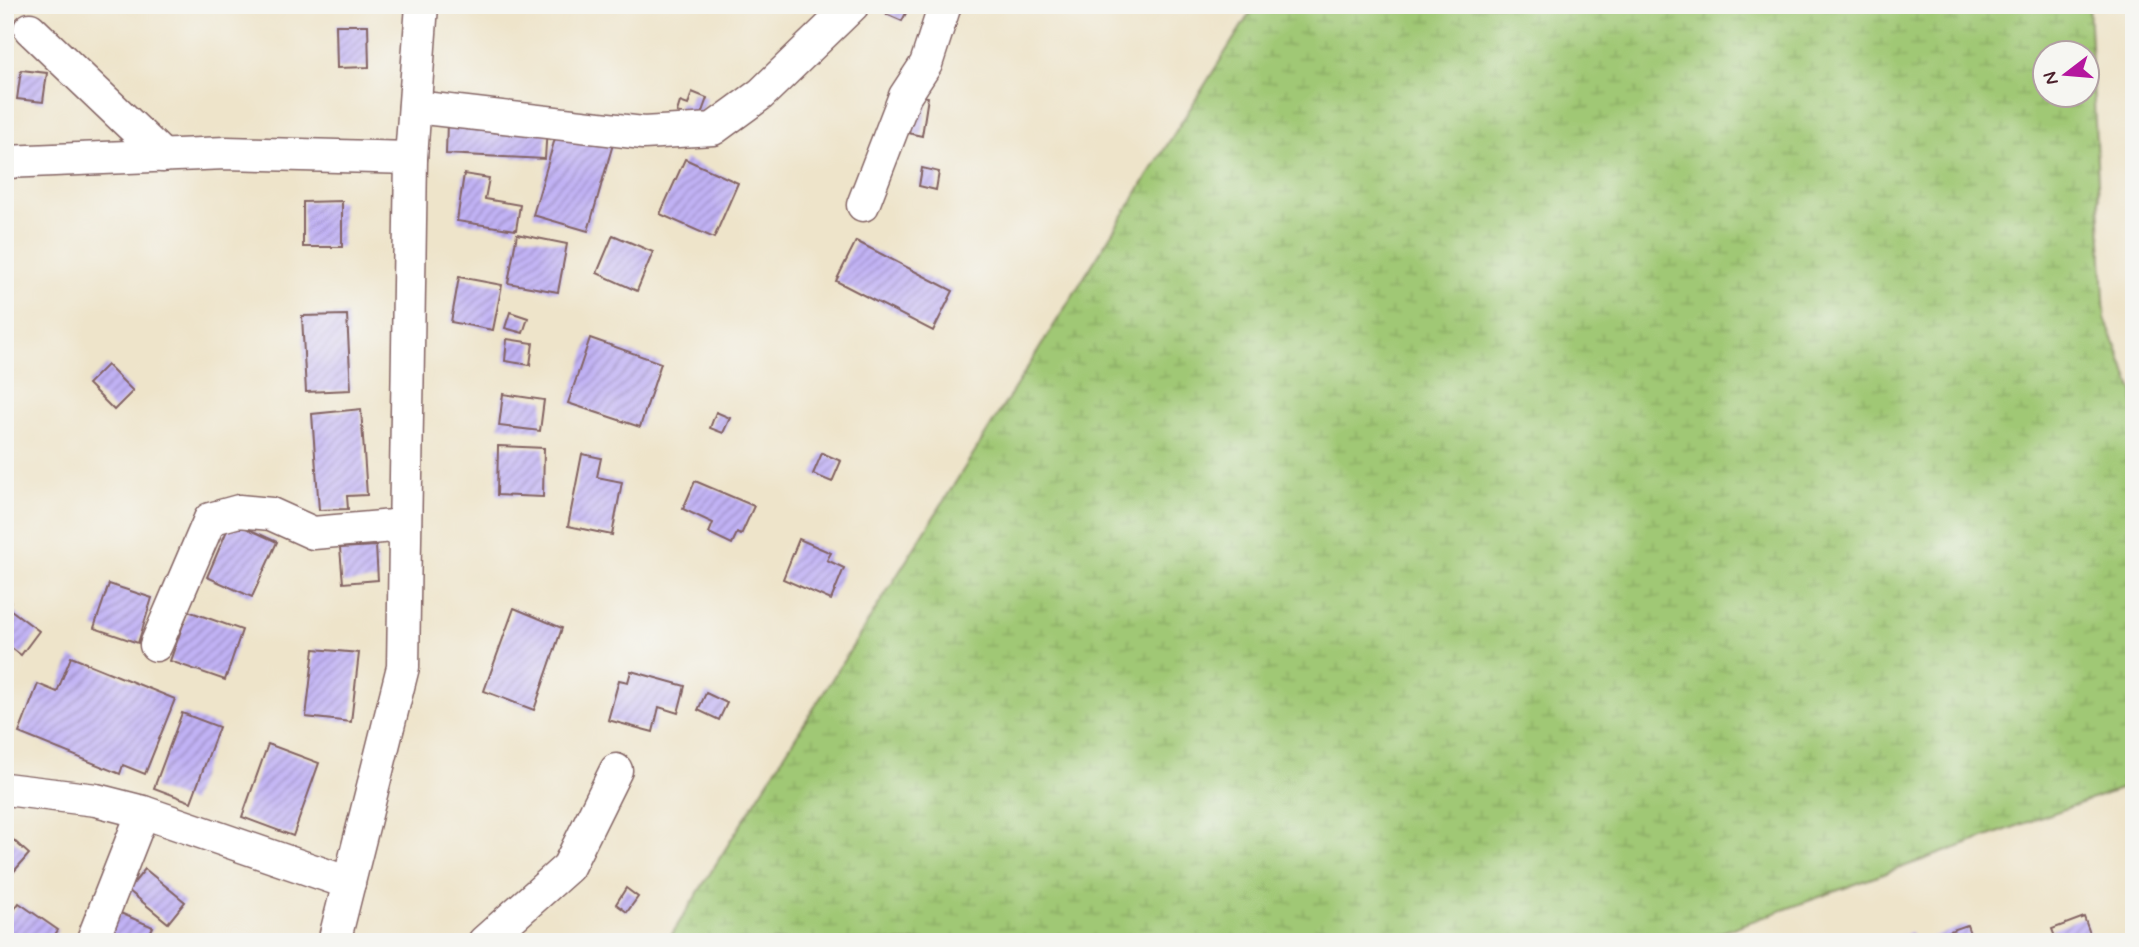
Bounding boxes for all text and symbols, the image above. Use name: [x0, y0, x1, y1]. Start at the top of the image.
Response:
north arrow: [2030, 38, 2100, 108]
text: N: [2037, 69, 2065, 88]

